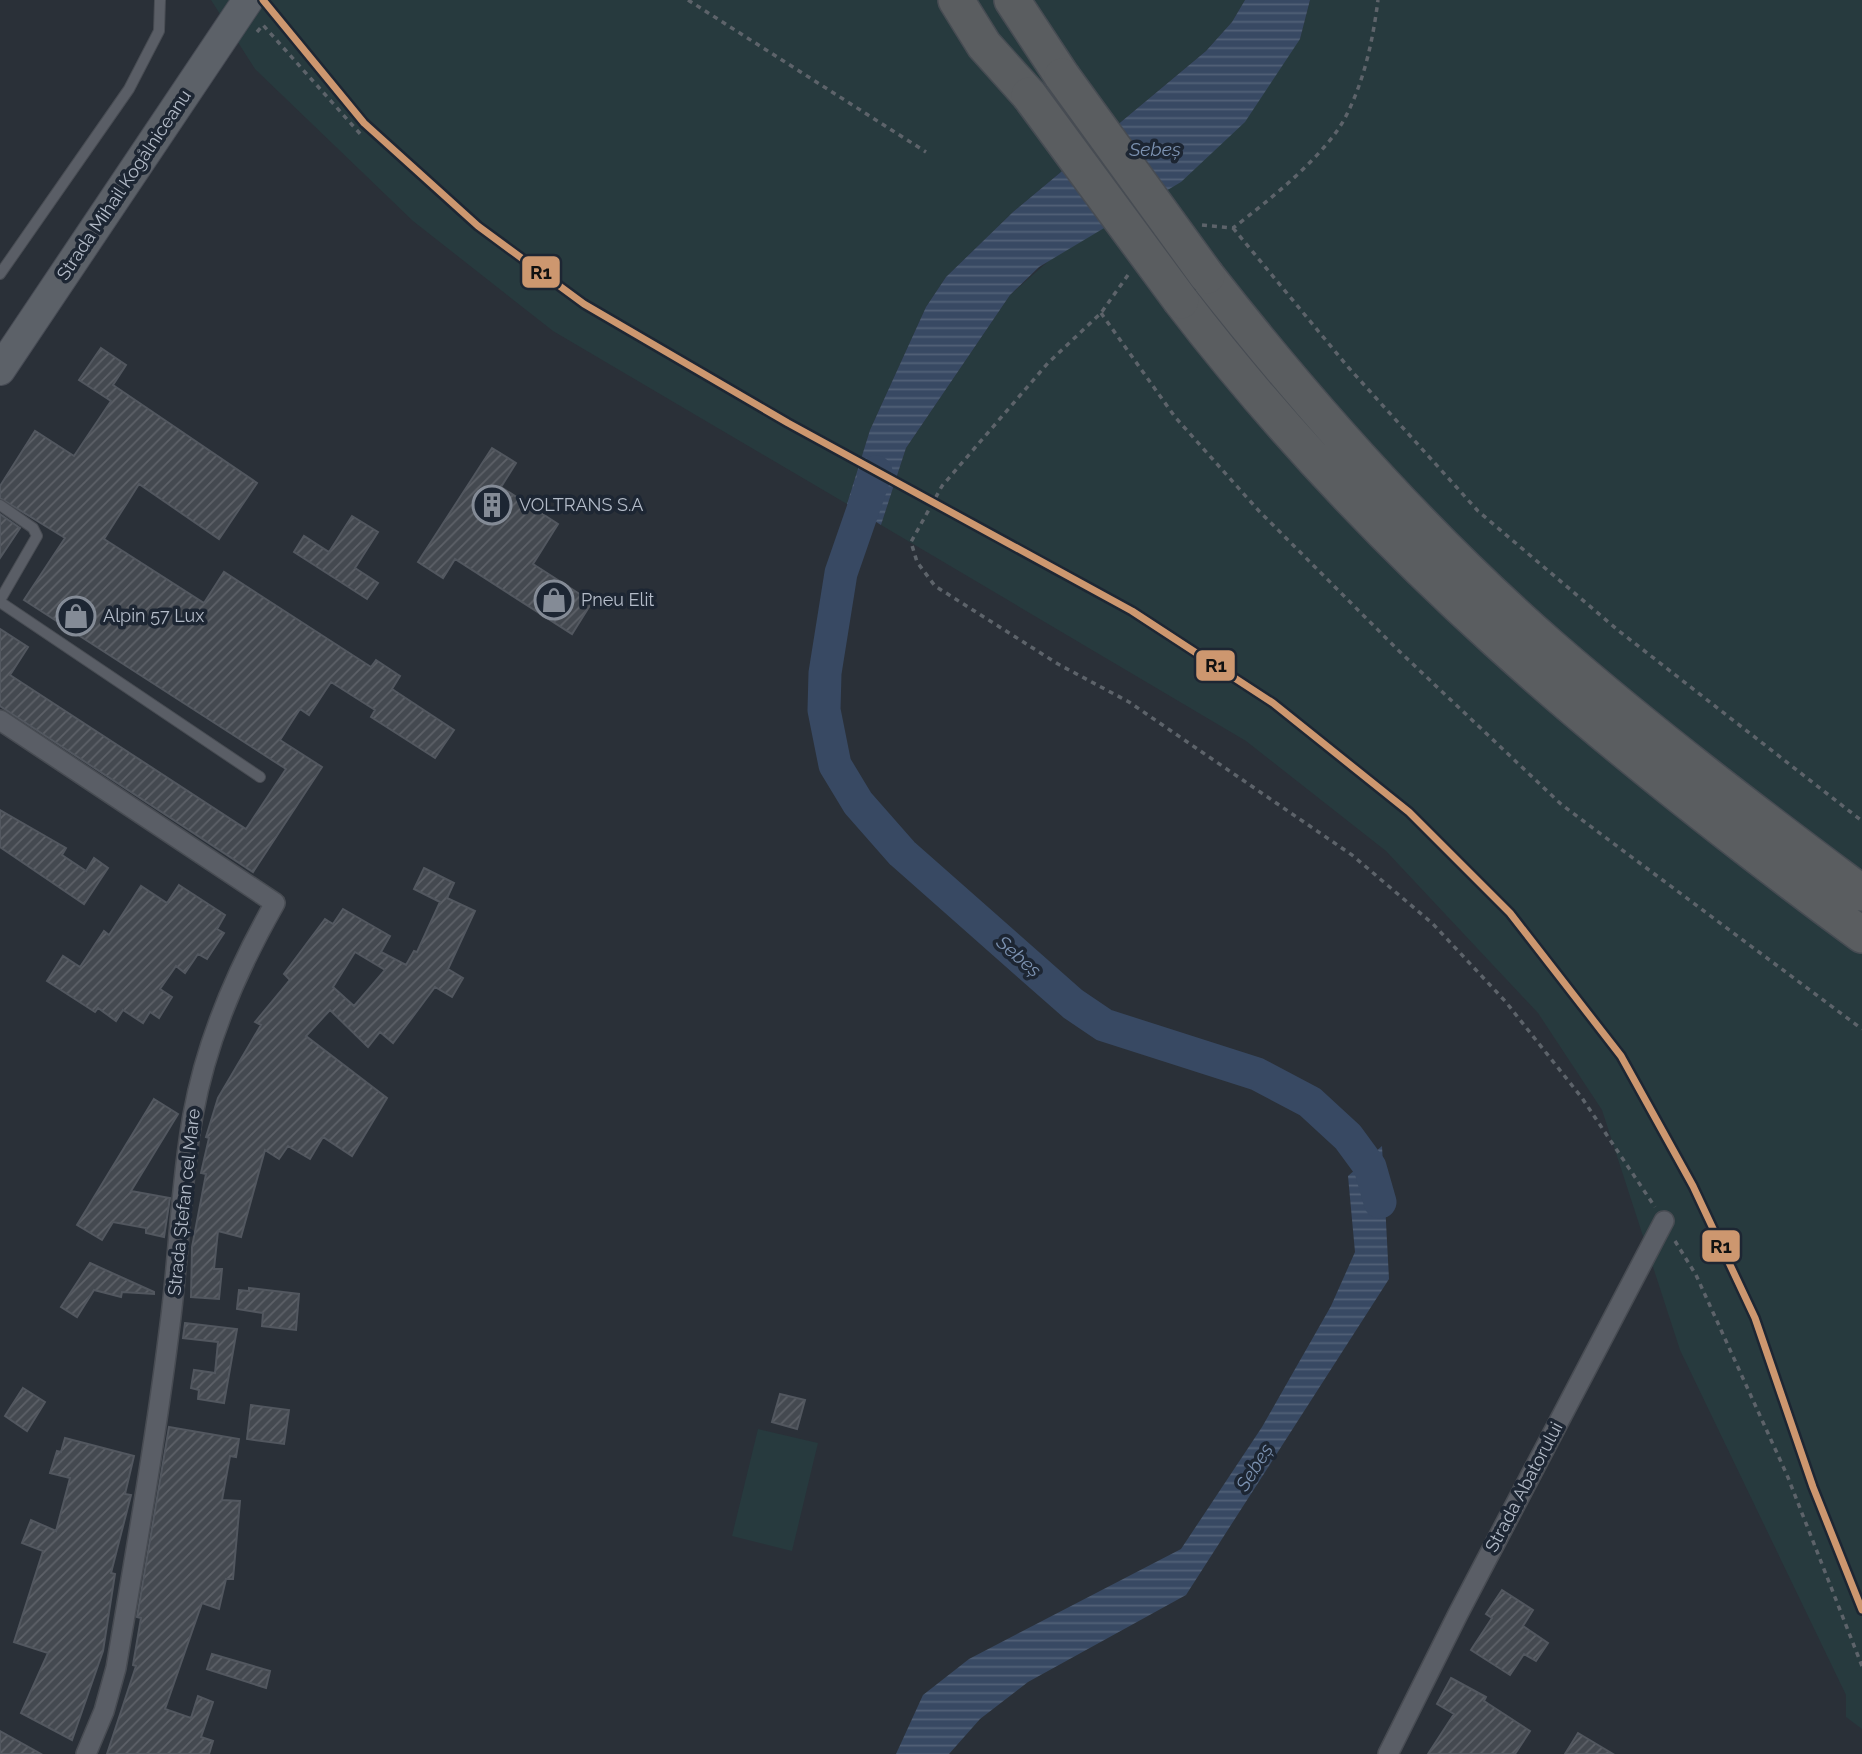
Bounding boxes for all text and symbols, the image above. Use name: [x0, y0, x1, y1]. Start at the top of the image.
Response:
street label: Strada Mihail Kogălniceanu: [52, 86, 195, 284]
water label: Sebeș: [1128, 138, 1181, 160]
line badge: R1: [521, 255, 561, 289]
text: R1: [530, 261, 552, 283]
building icon: VOLTRANS S.A: [471, 484, 513, 526]
place label: VOLTRANS S.A: [519, 494, 644, 515]
shop icon: Pneu Elit: [533, 579, 575, 621]
place label: Pneu Elit: [581, 589, 654, 610]
shop icon: Alpin 57 Lux: [55, 595, 97, 637]
place label: Alpin 57 Lux: [103, 605, 204, 626]
line badge: R1: [1195, 649, 1236, 682]
text: R1: [1205, 654, 1227, 676]
water label: Sebeș: [992, 930, 1046, 981]
street label: Strada Ștefan cel Mare: [163, 1107, 204, 1296]
line badge: R1: [1701, 1229, 1741, 1263]
text: R1: [1710, 1235, 1732, 1257]
street label: Strada Abatorului: [1480, 1418, 1567, 1555]
water label: Sebeș: [1230, 1439, 1277, 1496]

